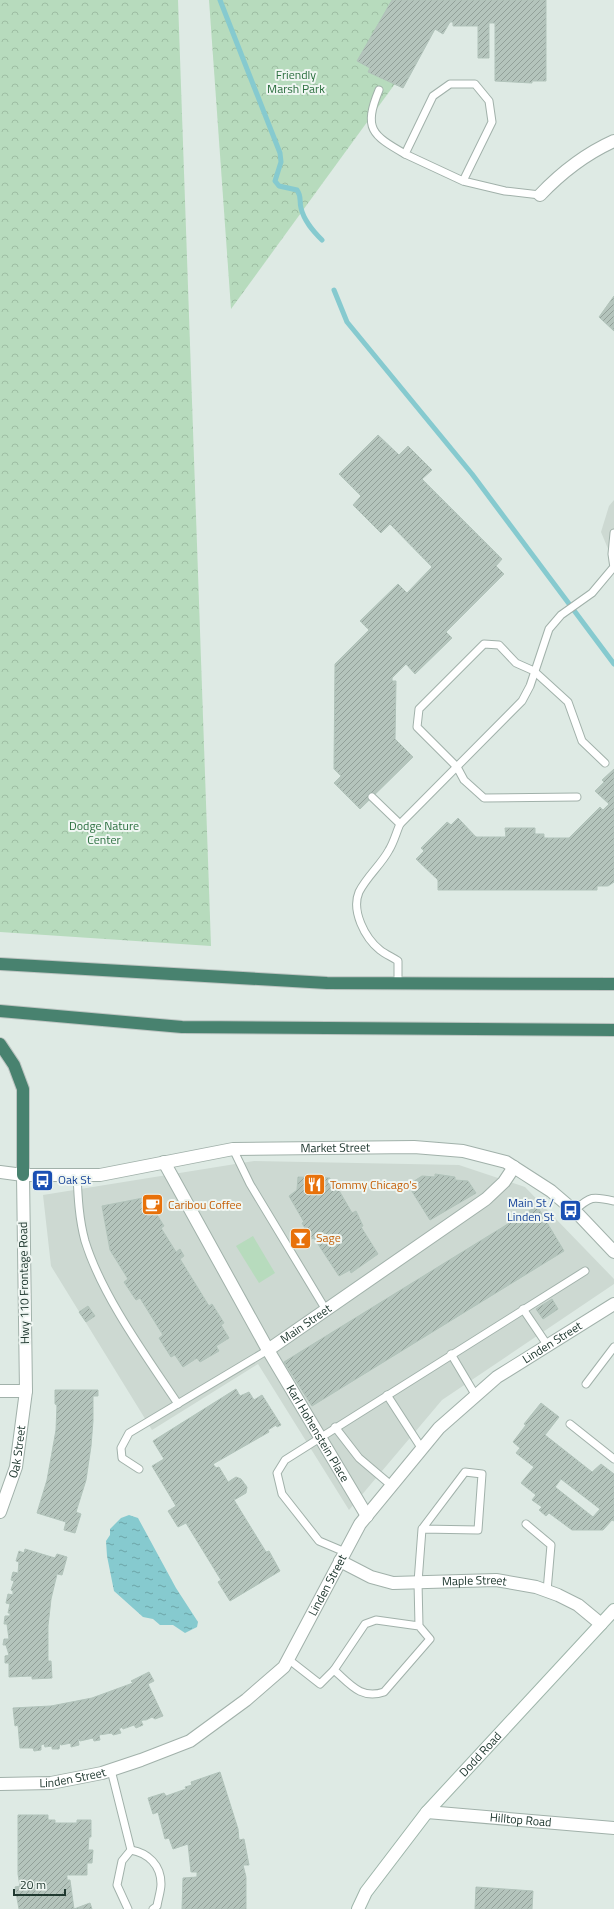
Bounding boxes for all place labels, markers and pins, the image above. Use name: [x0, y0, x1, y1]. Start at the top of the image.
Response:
bus stop icon: Oak St: [30, 1167, 56, 1193]
place label: Oak St: [58, 1170, 92, 1189]
restaurant icon: Tommy Chicago's: [301, 1172, 327, 1198]
place label: Tommy Chicago's: [330, 1175, 418, 1194]
cafe icon: Caribou Coffee: [139, 1192, 165, 1218]
place label: Main St / Linden St: [507, 1193, 555, 1226]
place label: Caribou Coffee: [168, 1195, 242, 1214]
bus stop icon: Main St / Linden St: [557, 1197, 583, 1223]
bar icon: Sage: [288, 1225, 314, 1251]
place label: Sage: [316, 1228, 341, 1247]

